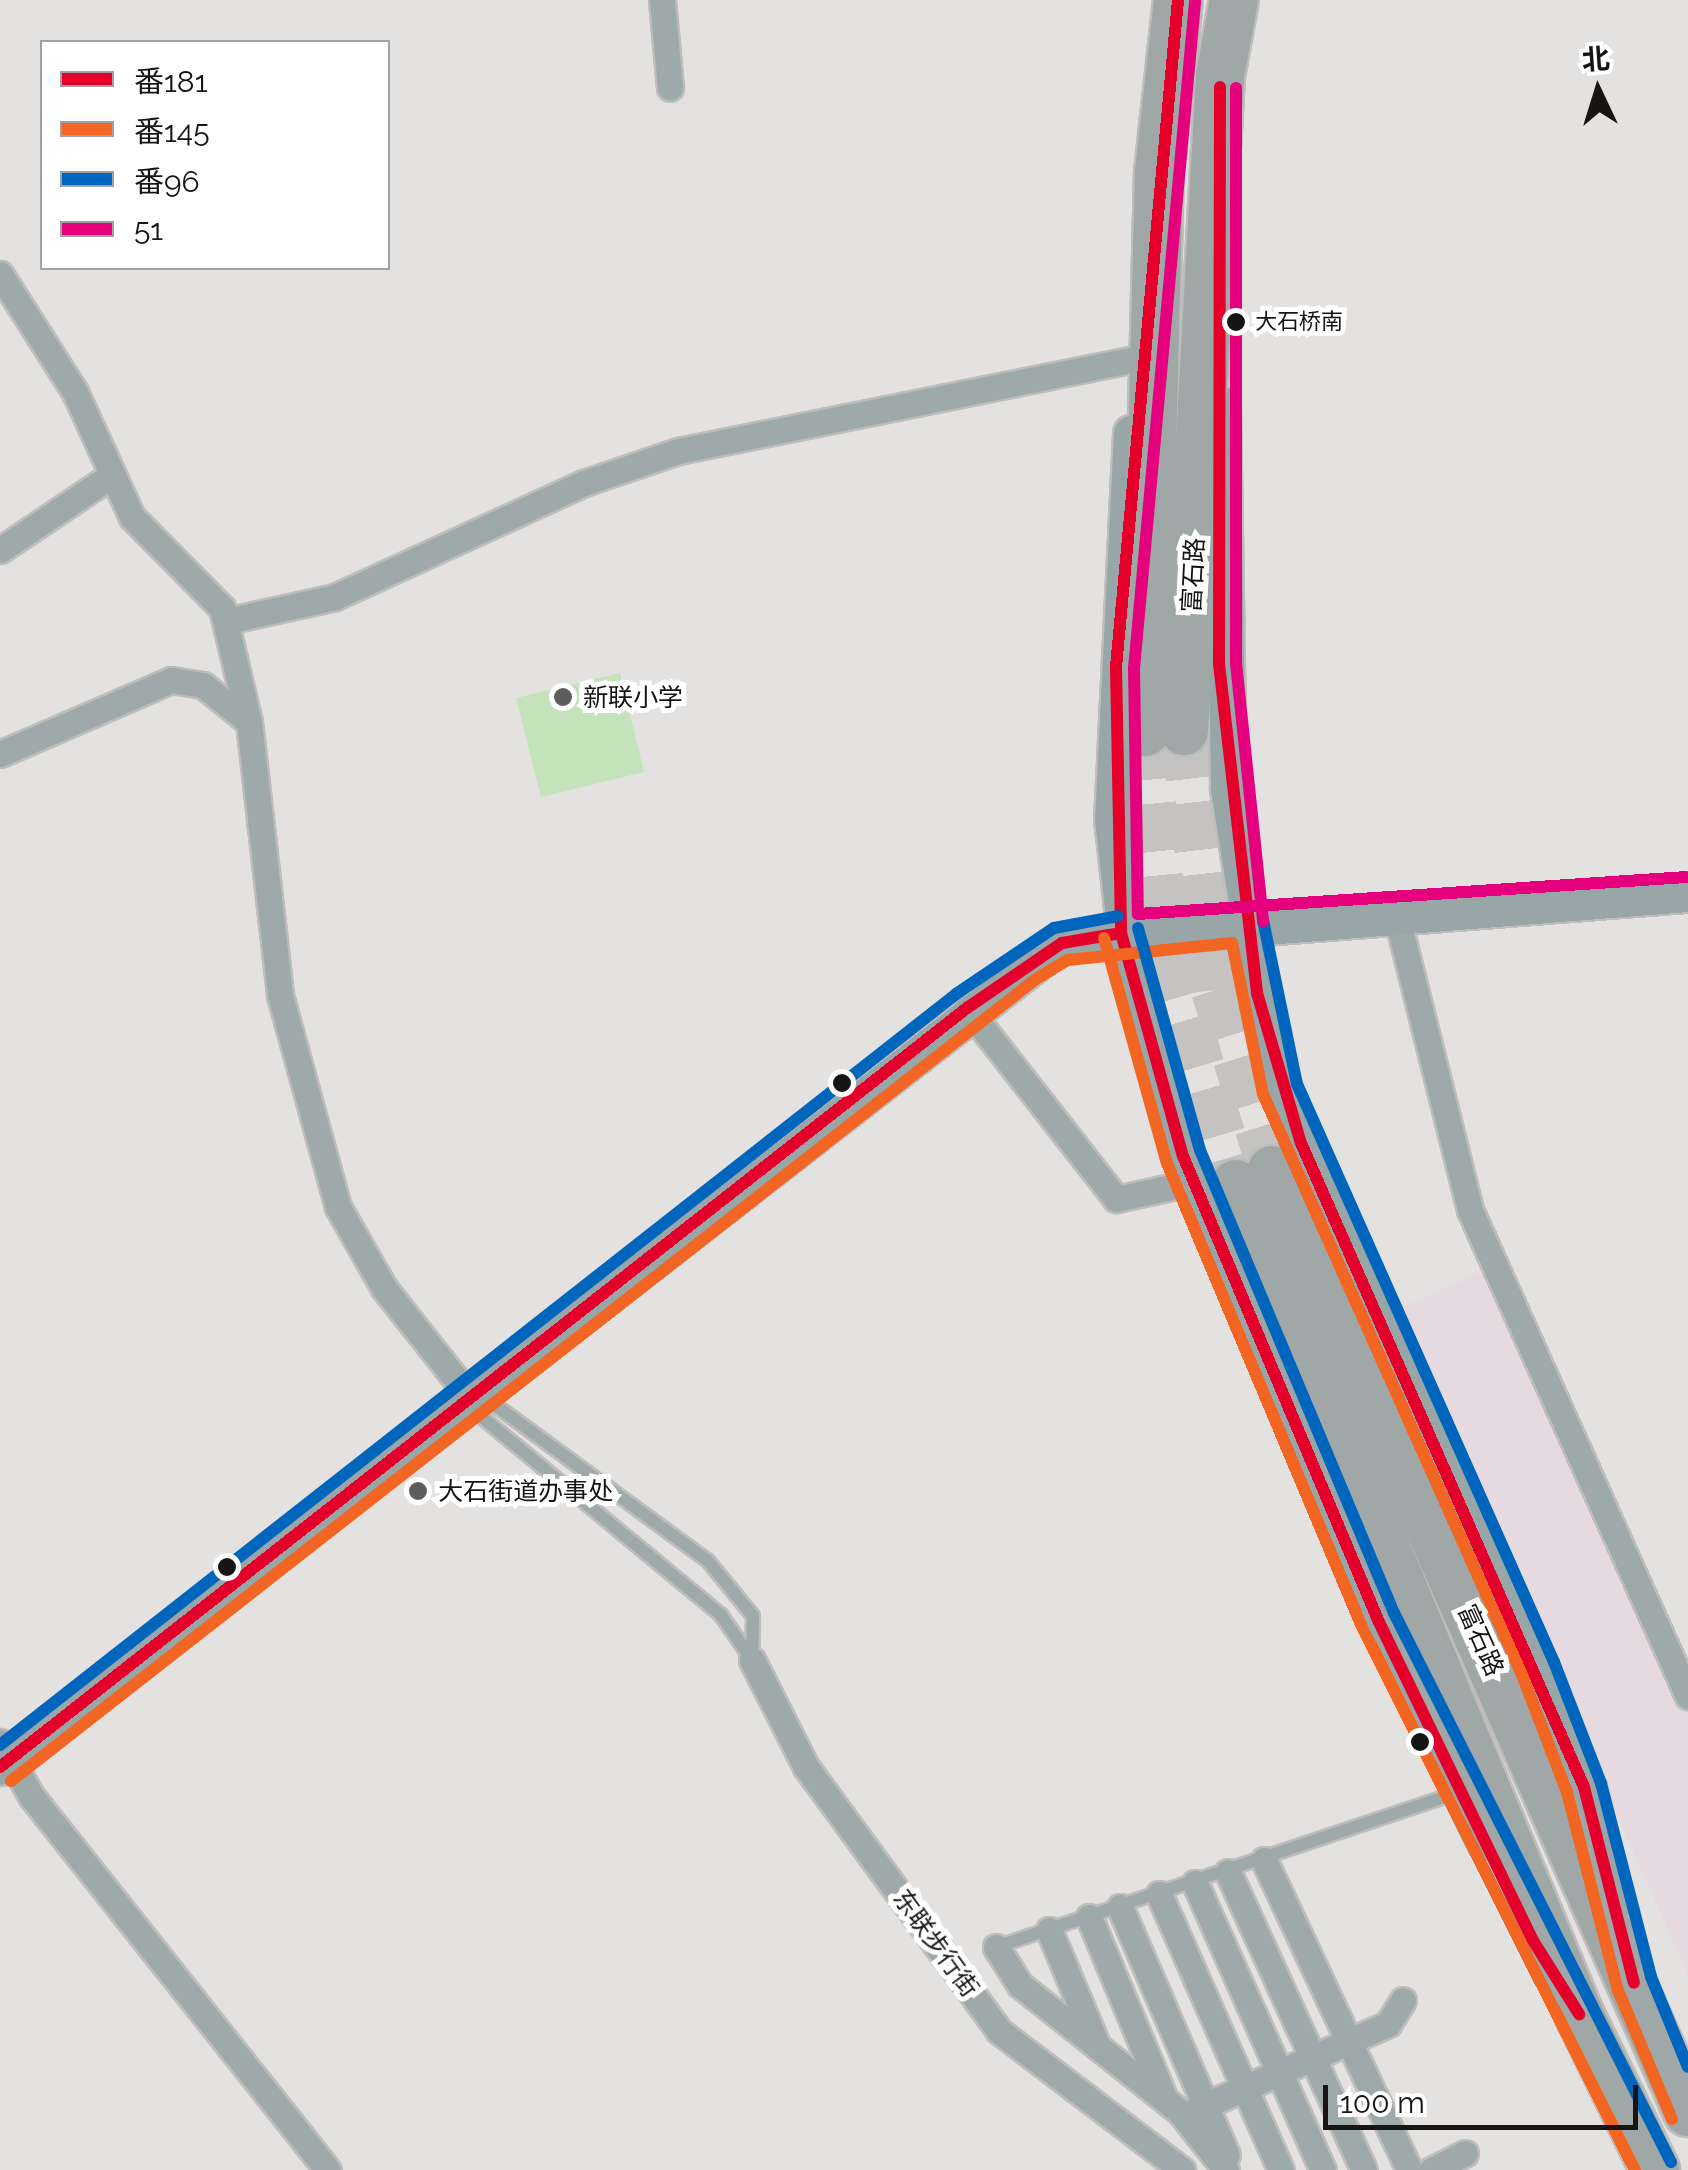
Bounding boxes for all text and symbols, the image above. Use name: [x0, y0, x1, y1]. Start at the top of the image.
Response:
legend: [40, 40, 390, 270]
north arrow: [1548, 40, 1648, 140]
text: 北: [1581, 42, 1611, 77]
text: 番181: [134, 64, 207, 99]
text: 番145: [134, 114, 210, 149]
text: 番96: [134, 164, 200, 199]
text: 51: [134, 212, 163, 247]
place label: 大石桥南: [1255, 309, 1343, 335]
marker: 大石桥南: [1226, 312, 1246, 332]
street label: 富石路: [1176, 537, 1210, 613]
place label: 新联小学: [583, 682, 683, 712]
marker: 新联小学: [552, 686, 574, 708]
unlabelled marker: [832, 1073, 852, 1093]
place label: 大石街道办事处: [438, 1476, 613, 1506]
marker: 大石街道办事处: [407, 1480, 429, 1502]
unlabelled marker: [217, 1557, 237, 1577]
street label: 富石路: [1452, 1600, 1510, 1680]
unlabelled marker: [1410, 1732, 1430, 1752]
street label: 东联步行街: [887, 1884, 985, 2002]
scale bar: [1328, 2065, 1643, 2127]
text: 100 m: [1340, 2085, 1425, 2120]

